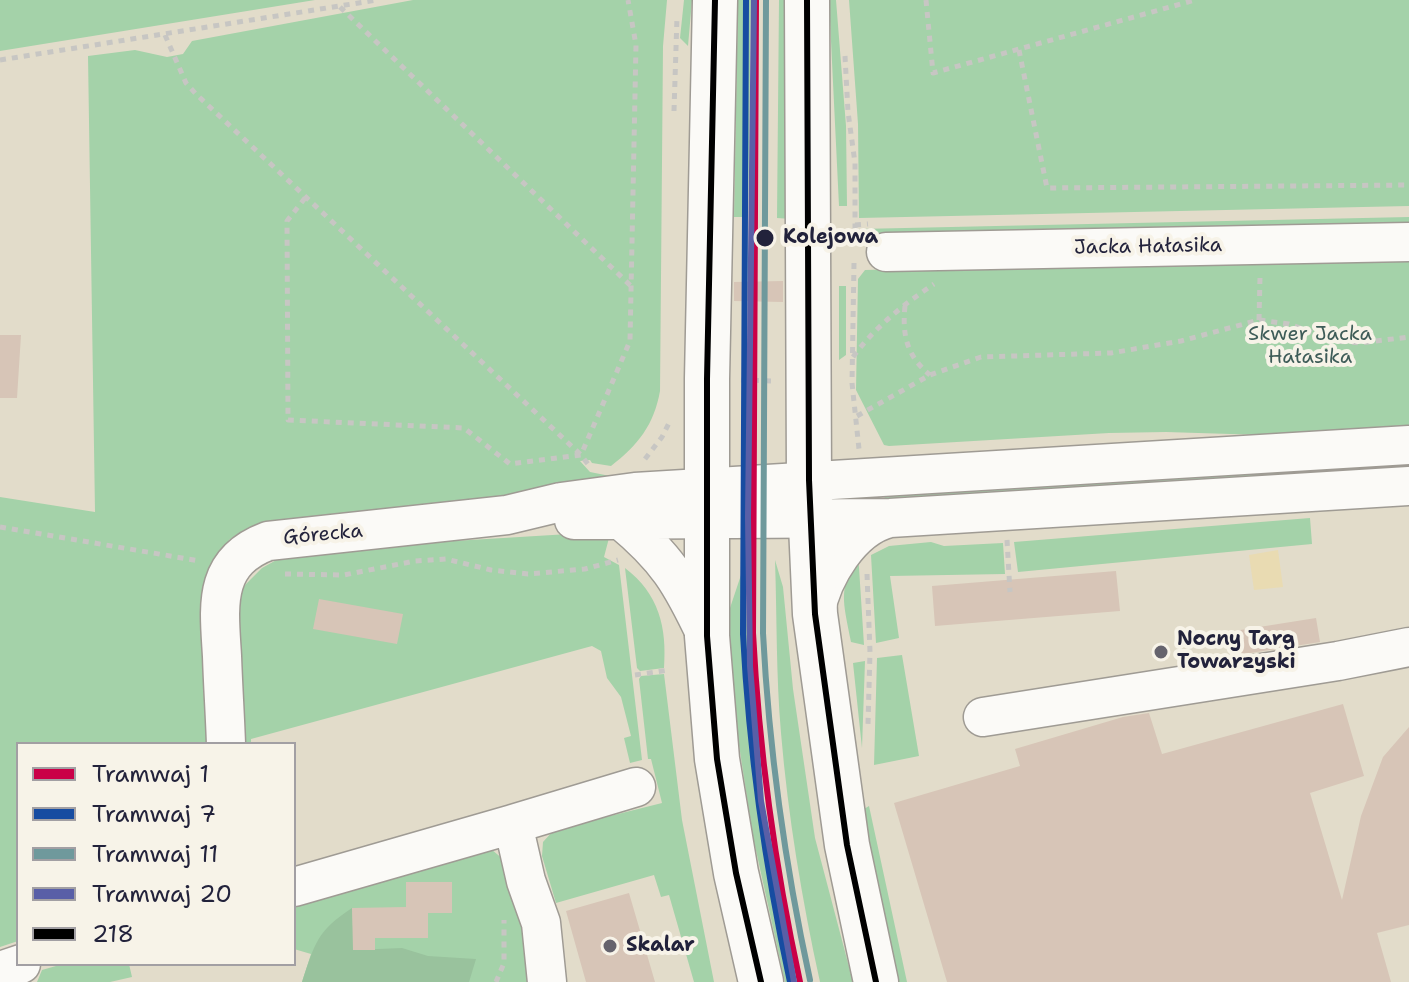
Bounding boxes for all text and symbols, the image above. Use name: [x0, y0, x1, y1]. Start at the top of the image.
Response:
place label: Kolejowa: [783, 226, 878, 250]
marker: Kolejowa: [754, 227, 776, 249]
street label: Jacka Hałasika: [1074, 234, 1222, 260]
park label: Skwer Jacka Hałasika: [1248, 323, 1372, 370]
street label: Górecka: [282, 520, 364, 550]
place label: Nocny Targ Towarzyski: [1177, 628, 1296, 675]
marker: Nocny Targ Towarzyski: [1152, 643, 1170, 661]
legend: [16, 742, 296, 966]
text: Tramwaj 1: [92, 758, 209, 790]
text: Tramwaj 7: [92, 798, 216, 830]
text: Tramwaj 11: [92, 838, 219, 870]
text: Tramwaj 20: [92, 878, 232, 910]
text: 218: [92, 918, 134, 950]
place label: Skalar: [626, 934, 695, 958]
marker: Skalar: [601, 937, 619, 955]

